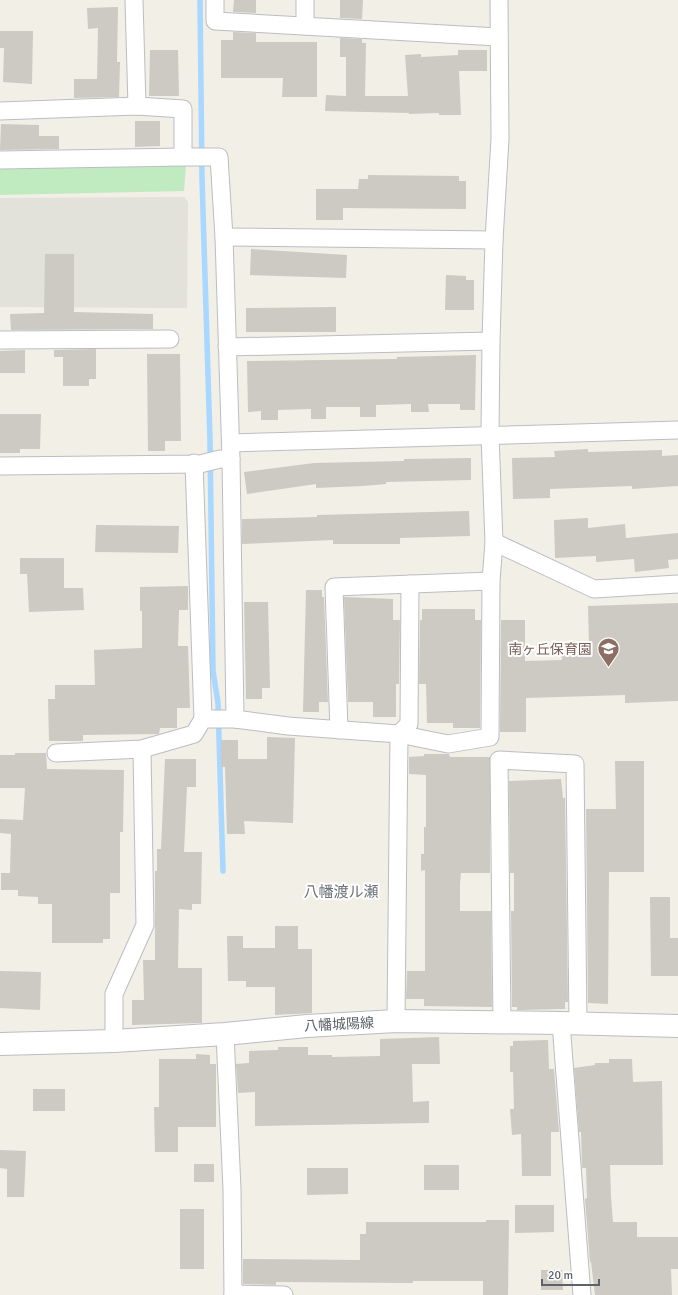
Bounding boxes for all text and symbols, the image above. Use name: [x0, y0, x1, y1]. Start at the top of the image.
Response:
school or university icon: 南ヶ丘保育園: [595, 636, 621, 669]
place label: 南ヶ丘保育園: [508, 641, 592, 658]
district label: 八幡渡ル瀬: [303, 883, 379, 901]
street label: 八幡城陽線: [304, 1014, 374, 1035]
scale bar: [542, 1261, 599, 1287]
text: 20 m: [548, 1268, 573, 1283]

